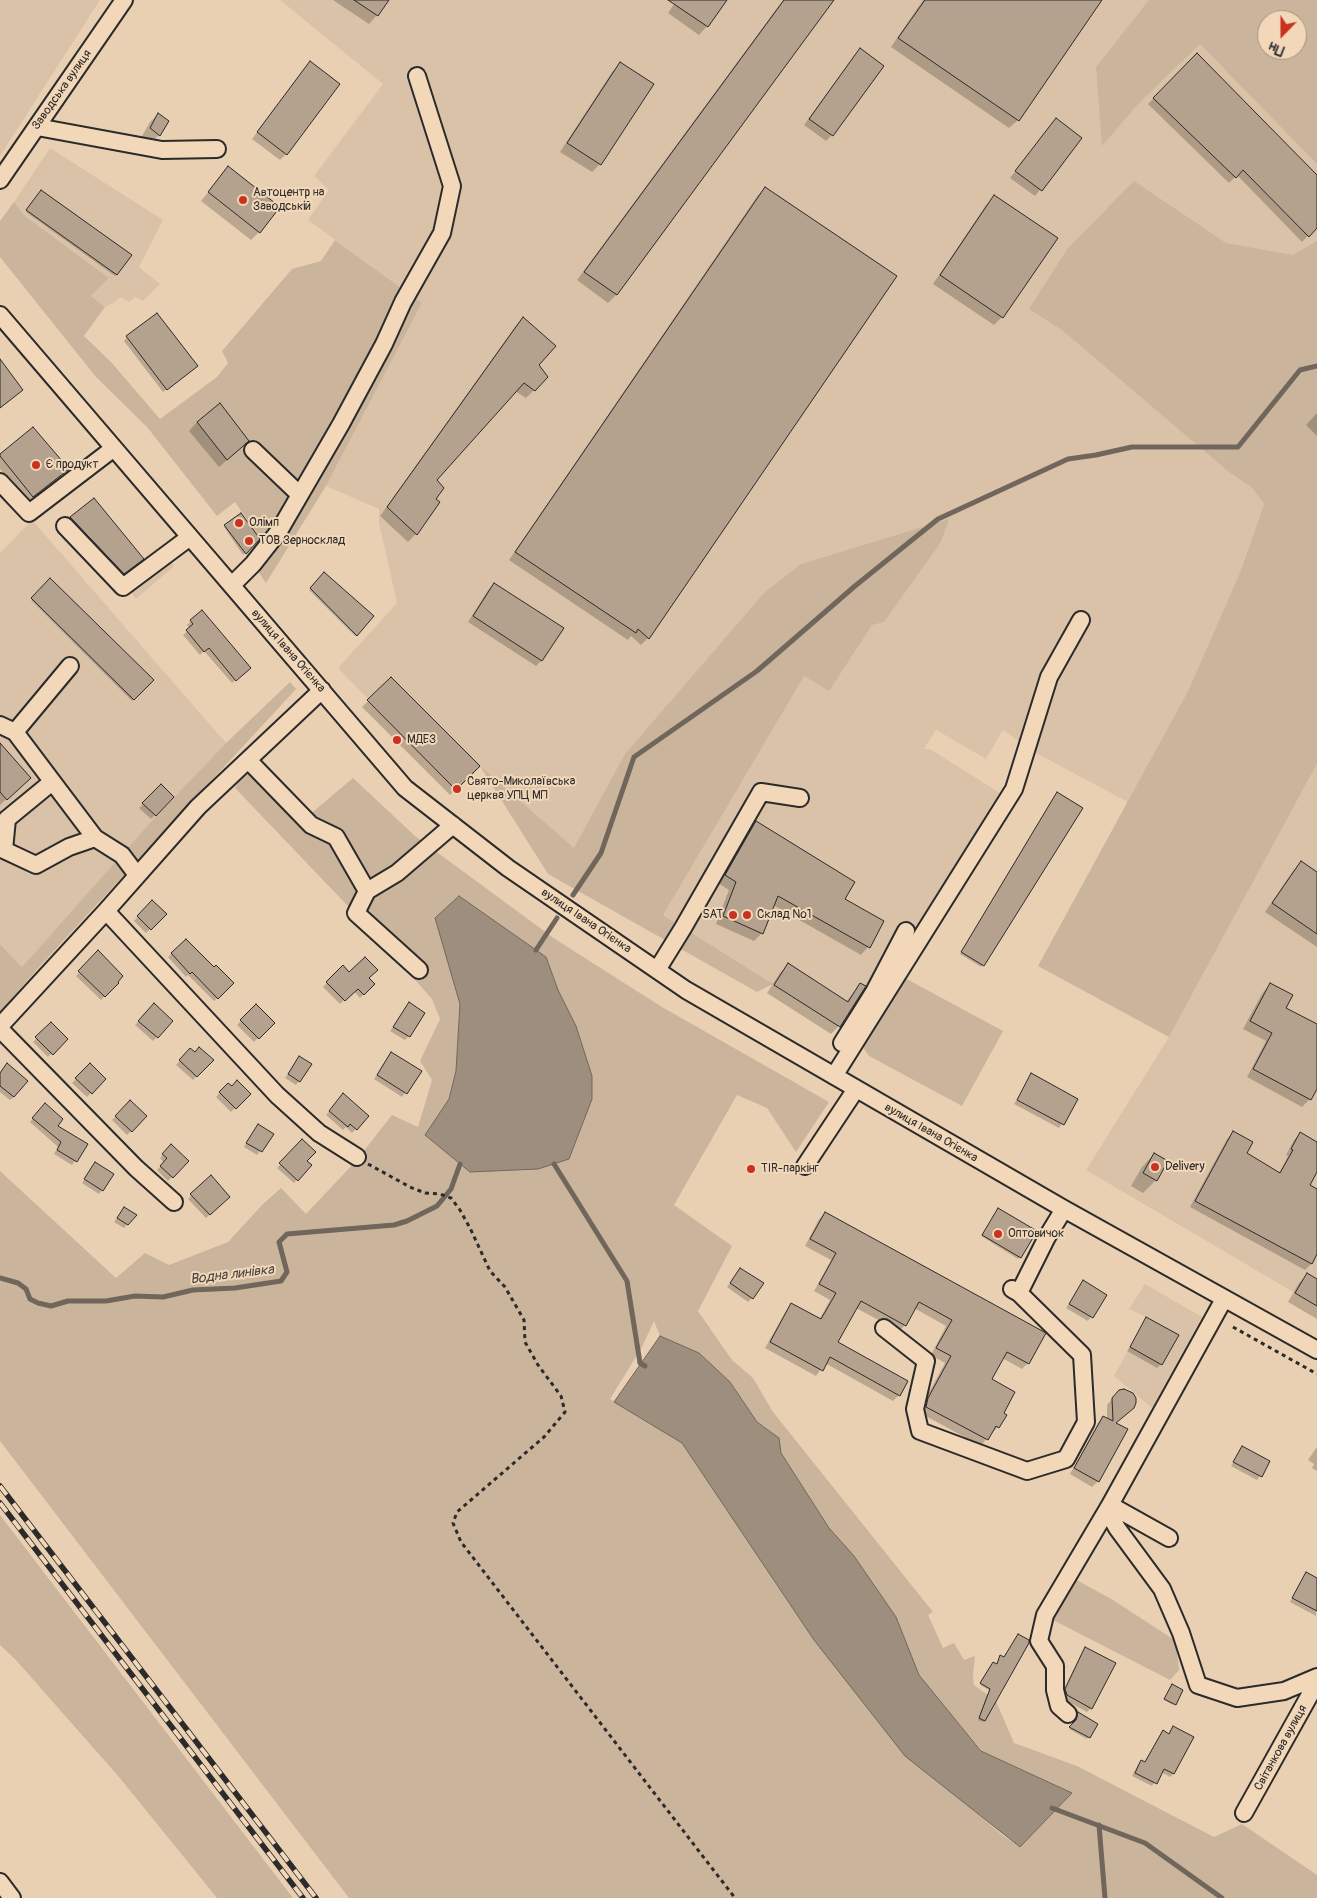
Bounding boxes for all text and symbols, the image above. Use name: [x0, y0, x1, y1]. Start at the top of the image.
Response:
north arrow: [1257, 10, 1307, 60]
text: Пн: [1266, 38, 1287, 59]
street label: Заводська вулиця: [29, 47, 95, 133]
place label: Автоцентр на Заводській: [253, 186, 324, 214]
marker: Автоцентр на Заводській: [237, 194, 249, 206]
place label: Є продукт: [46, 458, 99, 472]
marker: Є продукт: [30, 459, 42, 471]
place label: Олімп: [249, 516, 279, 530]
marker: Олімп: [233, 517, 245, 529]
place label: ТОВ Зерносклад: [259, 534, 345, 548]
marker: ТОВ Зерносклад: [243, 535, 255, 547]
street label: вулиця Івана Огієнка: [248, 606, 328, 696]
place label: МДЕЗ: [407, 733, 436, 747]
marker: МДЕЗ: [391, 734, 403, 746]
place label: Свято-Миколаївська церква УПЦ МП: [467, 775, 575, 803]
marker: Свято-Миколаївська церква УПЦ МП: [451, 783, 463, 795]
street label: вулиця Івана Огієнка: [538, 886, 634, 956]
place label: SAT: [703, 908, 723, 922]
place label: Склад №1: [757, 908, 812, 922]
marker: SAT: [727, 909, 739, 921]
marker: Склад №1: [741, 909, 753, 921]
street label: вулиця Івана Огієнка: [882, 1100, 980, 1166]
place label: Delivery: [1165, 1160, 1205, 1174]
marker: Delivery: [1149, 1161, 1161, 1173]
place label: TIR-паркінг: [761, 1162, 819, 1176]
marker: TIR-паркінг: [745, 1163, 757, 1175]
place label: Оптовичок: [1008, 1227, 1064, 1241]
marker: Оптовичок: [992, 1228, 1004, 1240]
water label: Водна линівка: [189, 1262, 275, 1288]
street label: Світанкова вулиця: [1252, 1703, 1310, 1793]

